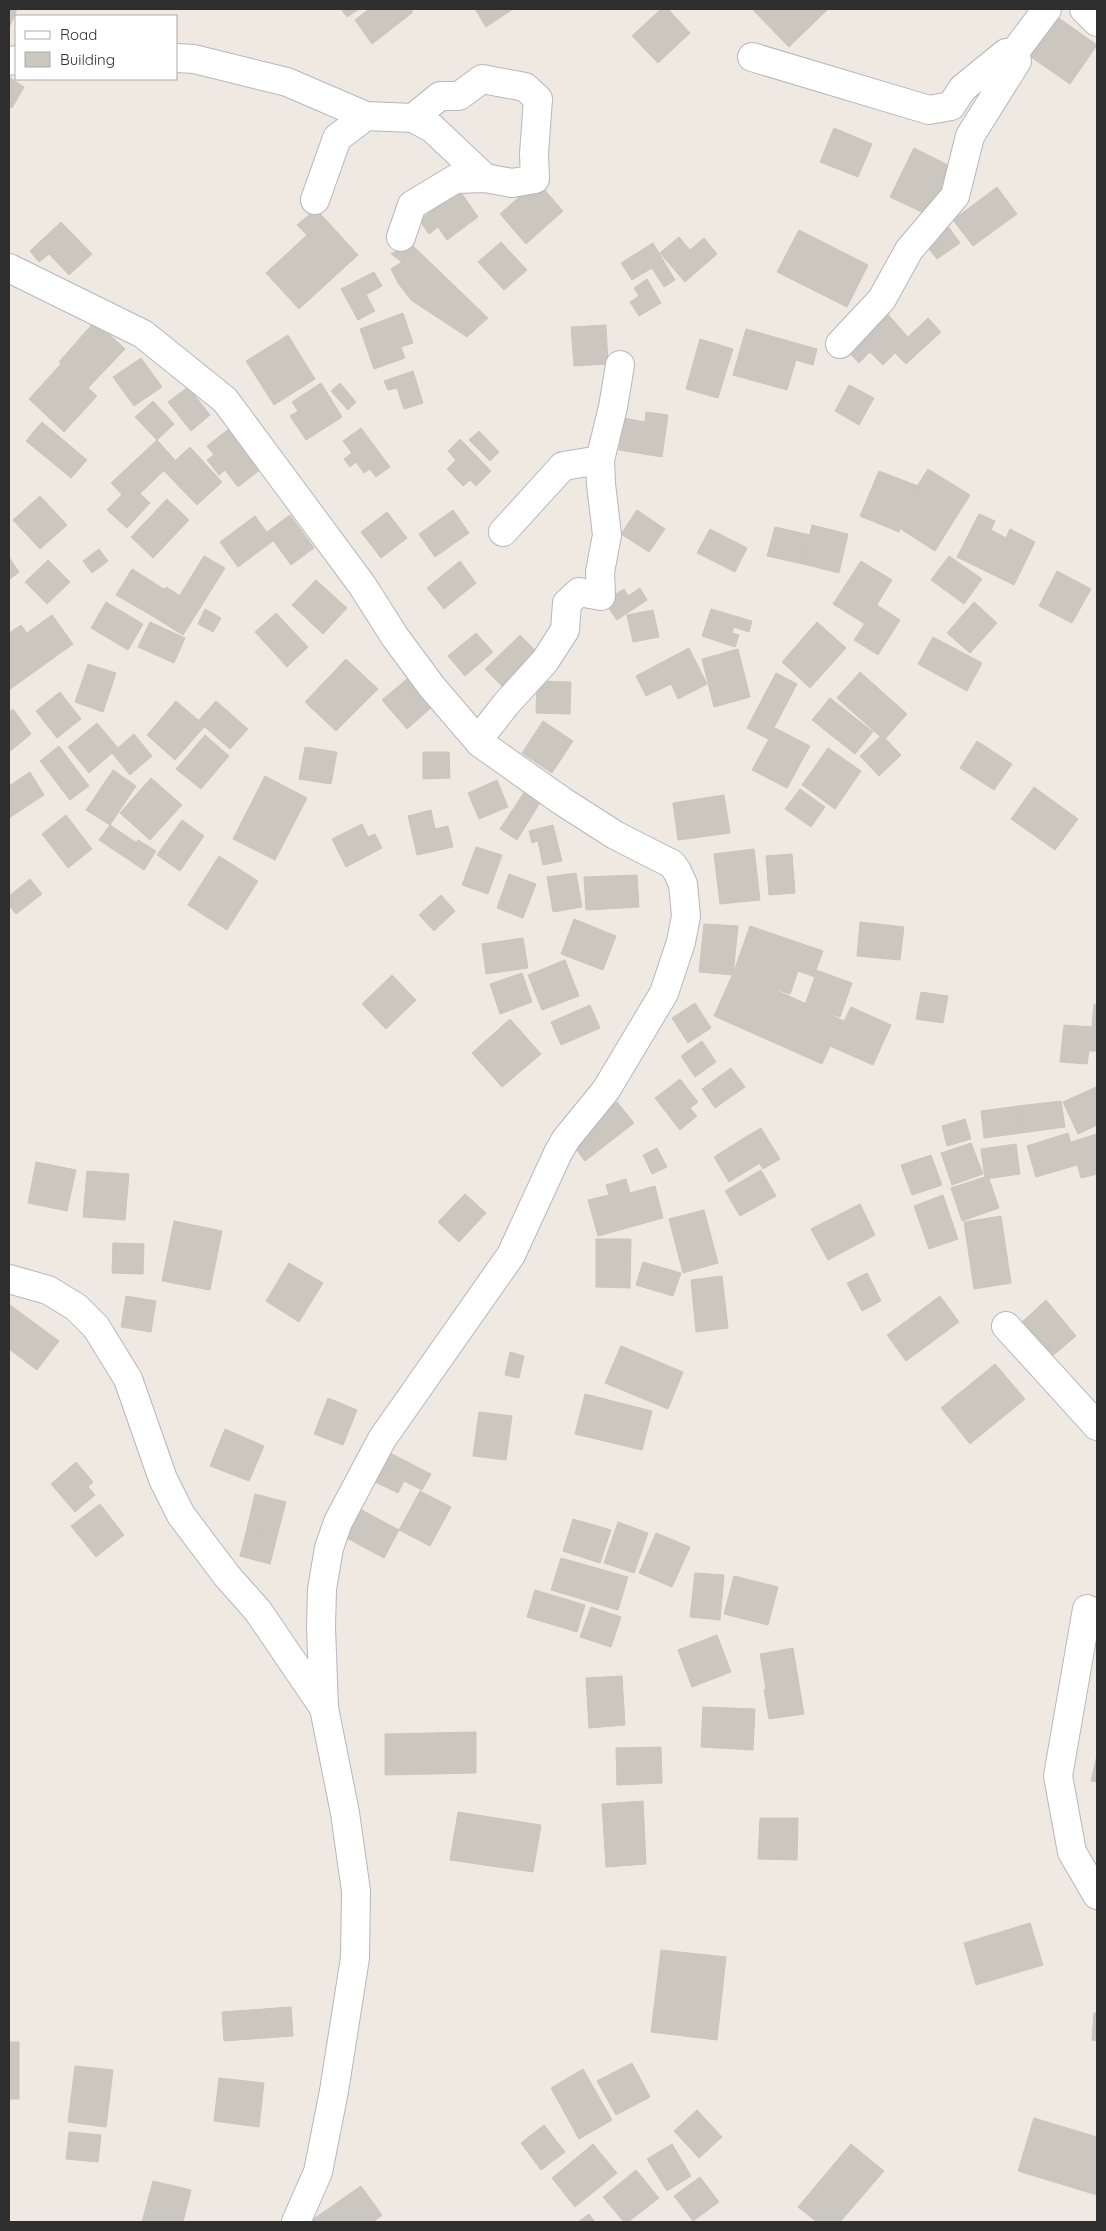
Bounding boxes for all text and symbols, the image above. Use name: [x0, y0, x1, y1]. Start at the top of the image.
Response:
legend: [15, 15, 178, 80]
text: Road: [60, 25, 97, 44]
text: Building: [60, 50, 115, 69]

